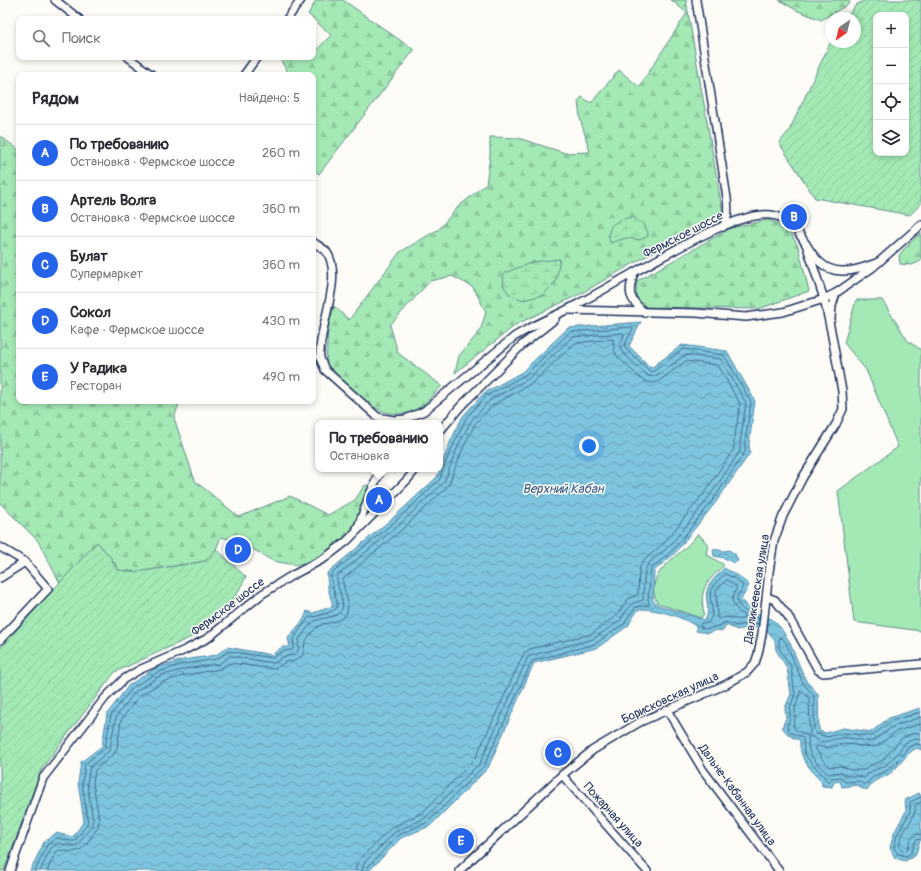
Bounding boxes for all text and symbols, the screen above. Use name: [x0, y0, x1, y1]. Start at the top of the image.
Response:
north arrow: [825, 12, 861, 48]
map controls: [873, 12, 909, 156]
button: +: [873, 12, 909, 48]
search box: [16, 16, 316, 60]
icon: search: [30, 27, 52, 49]
text: Поиск: [62, 29, 101, 48]
button: −: [873, 48, 909, 84]
button: locate: [873, 84, 909, 120]
text: Рядом: [32, 88, 79, 109]
text: Найдено: 5: [238, 90, 300, 106]
button: layers: [873, 120, 909, 156]
text: По требованию: [70, 135, 169, 154]
text: A: [41, 145, 49, 161]
text: 260 m: [262, 145, 300, 161]
text: Остановка · Фермское шоссе: [70, 154, 235, 170]
text: Артель Волга: [70, 191, 156, 210]
text: B: [41, 201, 49, 217]
text: 360 m: [262, 201, 300, 217]
pin: B: [781, 202, 807, 232]
street label: Фермское шоссе: [640, 208, 726, 262]
text: Остановка · Фермское шоссе: [70, 210, 235, 226]
text: Булат: [70, 247, 108, 266]
text: C: [41, 257, 49, 273]
text: 360 m: [262, 257, 300, 273]
text: Супермаркет: [70, 266, 143, 282]
text: Сокол: [70, 303, 111, 322]
text: D: [41, 313, 49, 329]
text: 430 m: [262, 313, 300, 329]
text: Кафе · Фермское шоссе: [70, 322, 204, 338]
text: У Радика: [70, 359, 127, 378]
text: E: [42, 369, 48, 385]
text: 490 m: [263, 369, 300, 385]
text: Ресторан: [70, 378, 121, 394]
popup: [315, 420, 443, 472]
text: По требованию: [329, 429, 429, 448]
your location: [579, 436, 599, 456]
text: Остановка: [329, 448, 389, 464]
water label: Верхний Кабан: [523, 481, 605, 497]
pin: A: [366, 485, 392, 515]
street label: Давликеевская улица: [741, 533, 773, 646]
pin: D: [225, 535, 251, 565]
street label: Фермское шоссе: [188, 575, 268, 639]
street label: Борисковская улица: [619, 669, 721, 727]
pin: C: [545, 738, 571, 768]
street label: Дальне-Кабанная улица: [695, 740, 779, 849]
street label: Пожарная улица: [580, 779, 646, 851]
pin: E: [448, 826, 474, 856]

